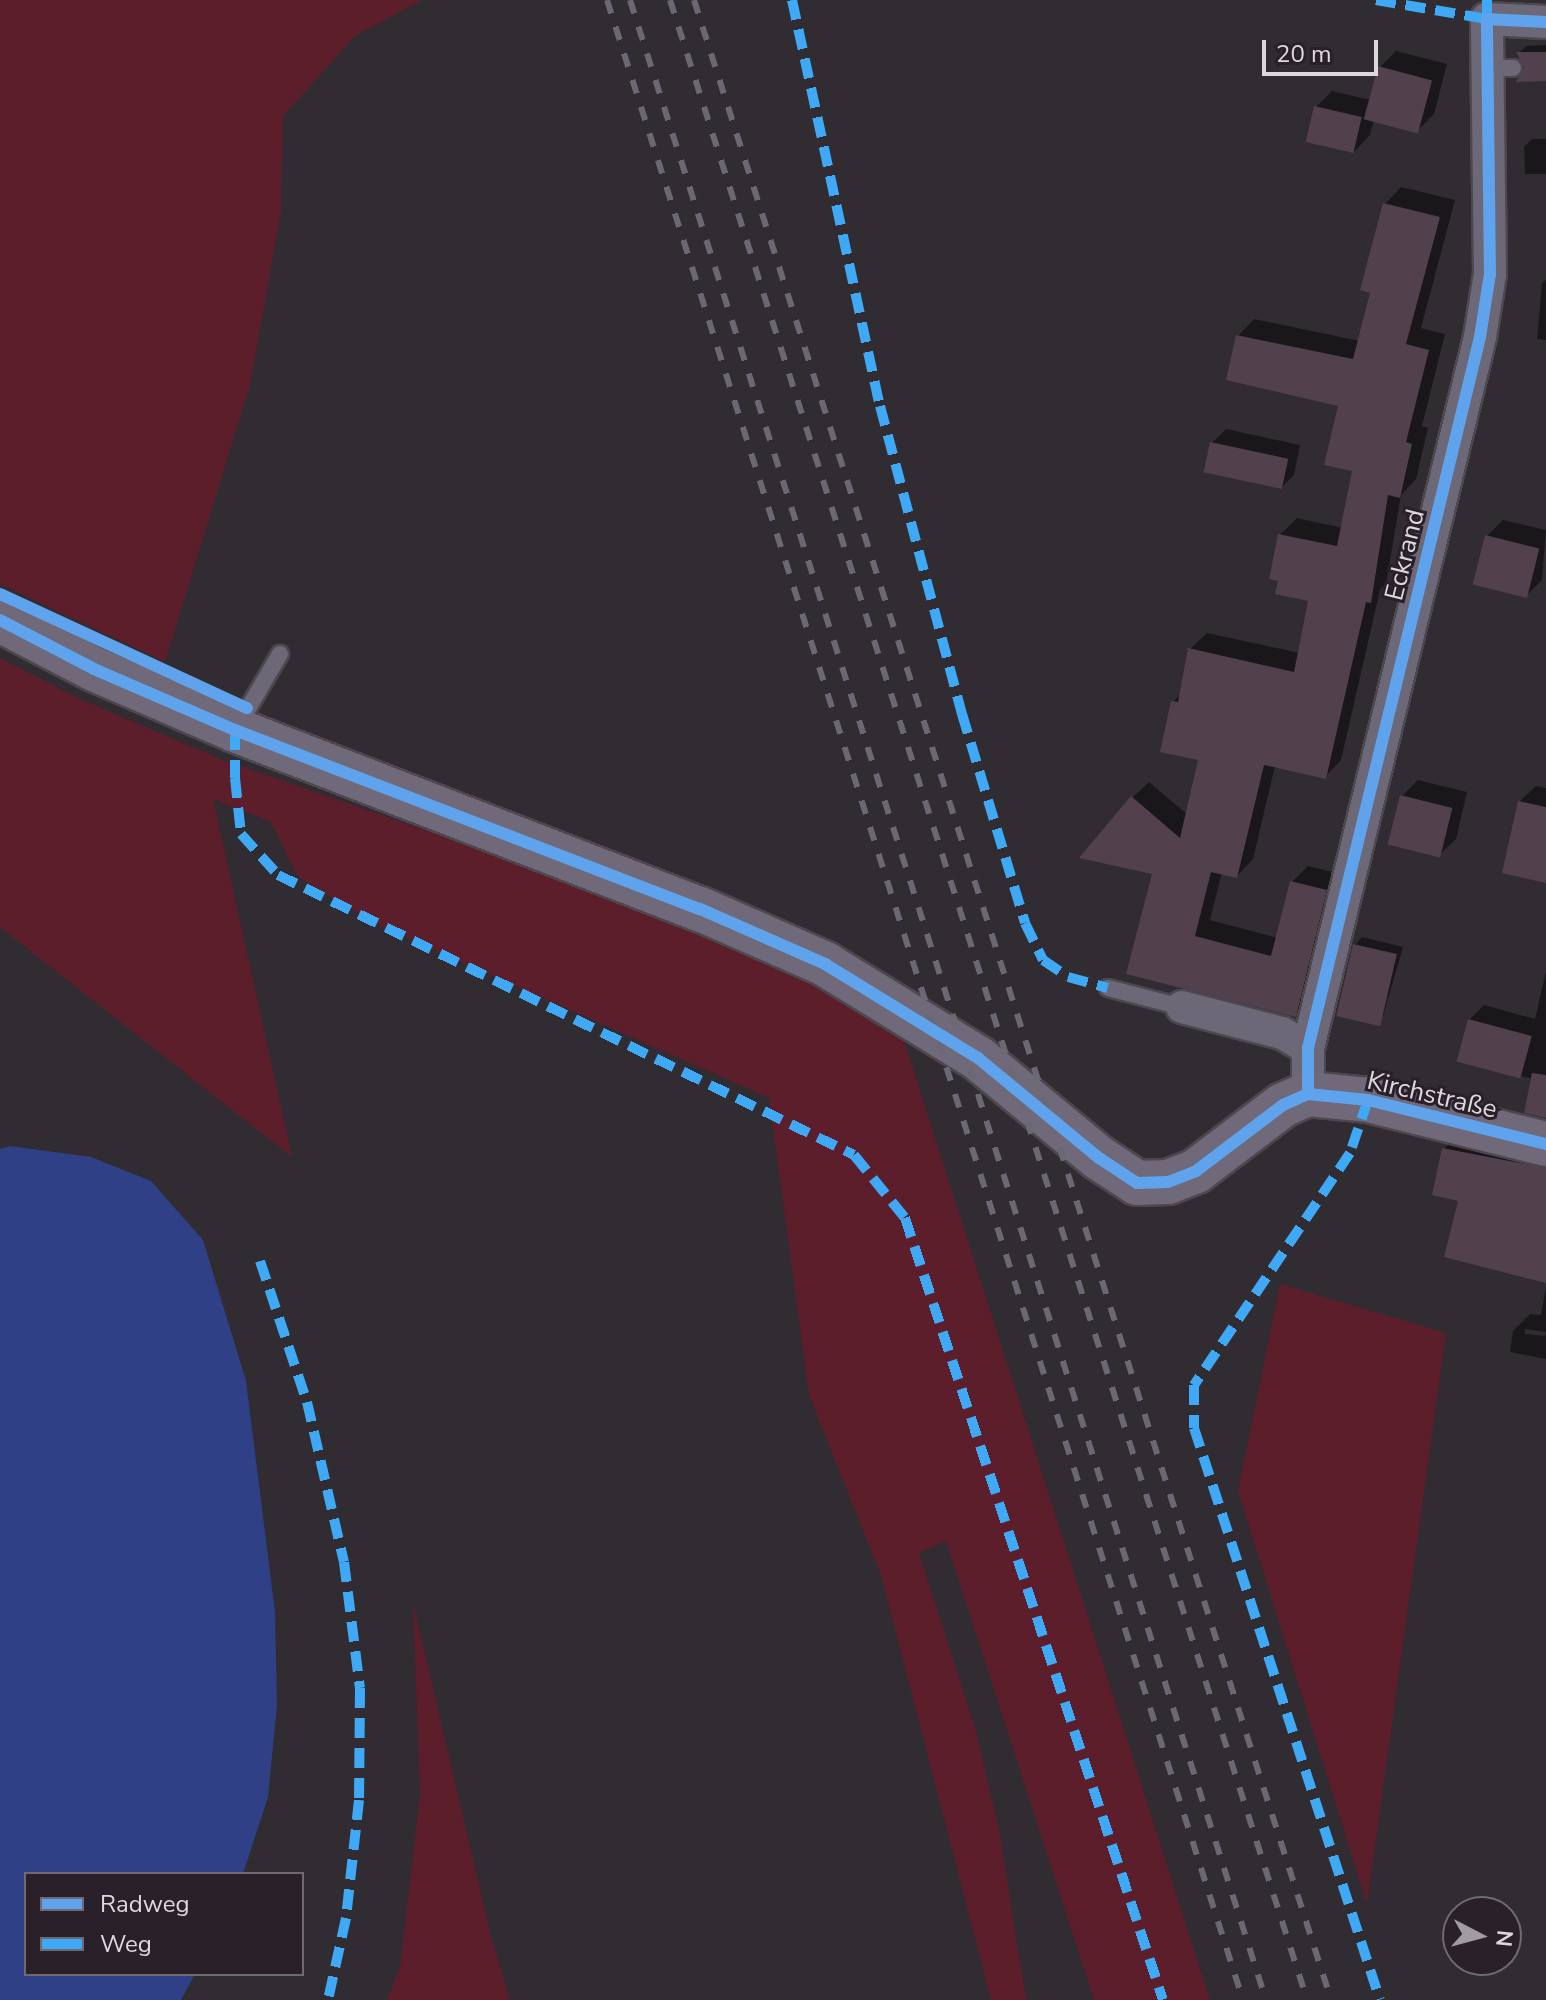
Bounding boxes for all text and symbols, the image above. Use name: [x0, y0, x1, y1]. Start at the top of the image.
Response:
scale bar: [1266, 24, 1382, 74]
text: 20 m: [1276, 38, 1332, 70]
street label: Eckrand: [1379, 506, 1431, 604]
street label: Kirchstraße: [1364, 1065, 1500, 1125]
legend: [24, 1872, 304, 1976]
text: Radweg: [100, 1888, 190, 1920]
north arrow: [1442, 1896, 1522, 1976]
text: Weg: [100, 1928, 152, 1960]
text: N: [1488, 1929, 1520, 1948]

